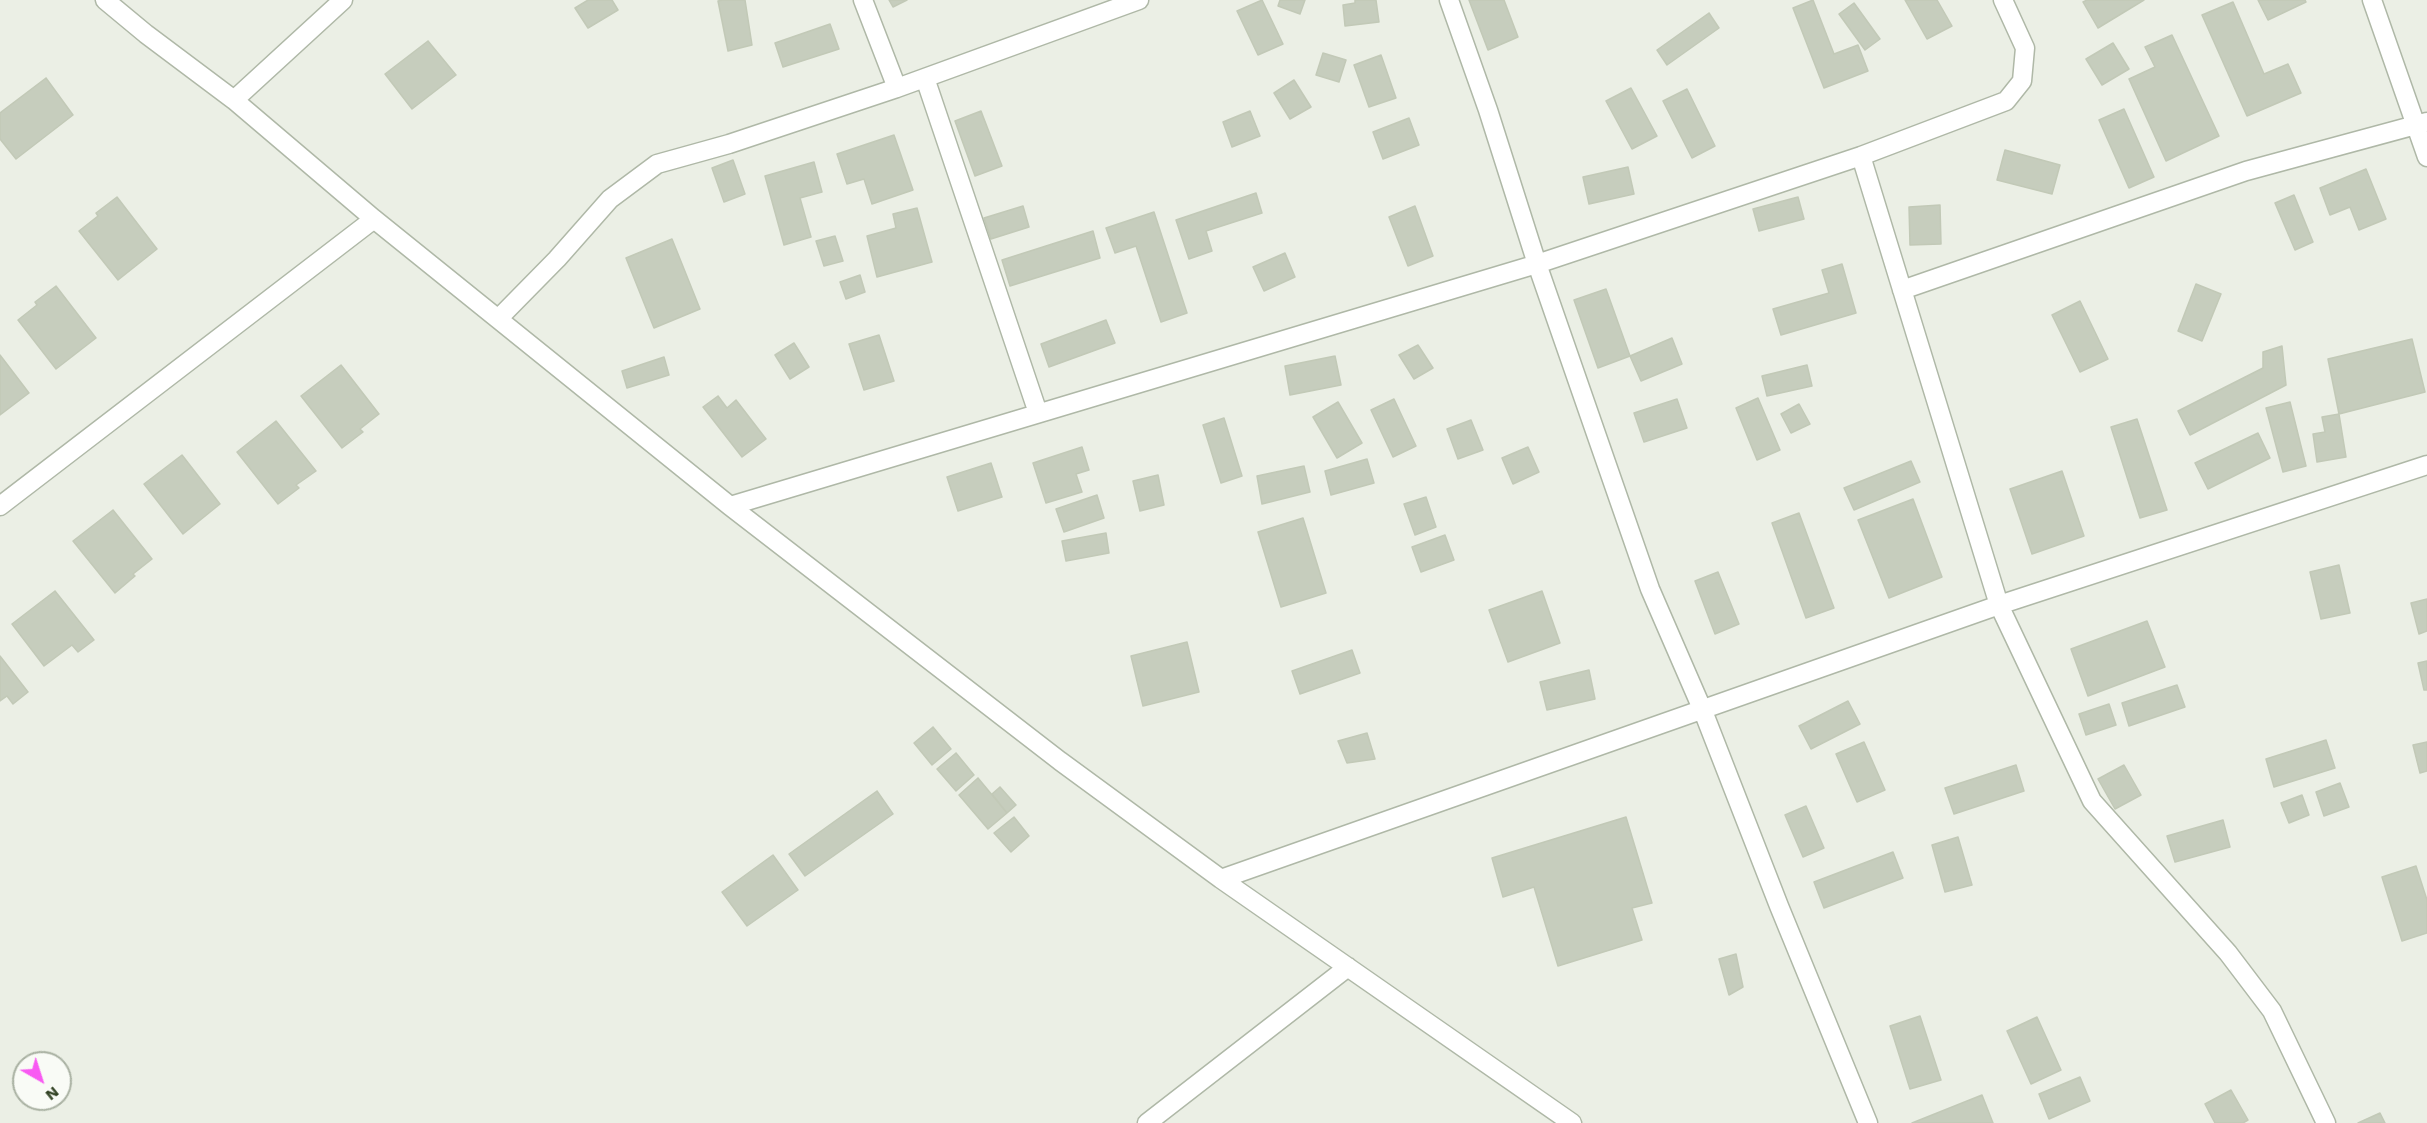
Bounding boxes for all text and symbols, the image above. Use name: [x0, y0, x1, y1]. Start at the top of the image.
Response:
north arrow: [12, 1051, 72, 1111]
text: N: [42, 1083, 63, 1105]

